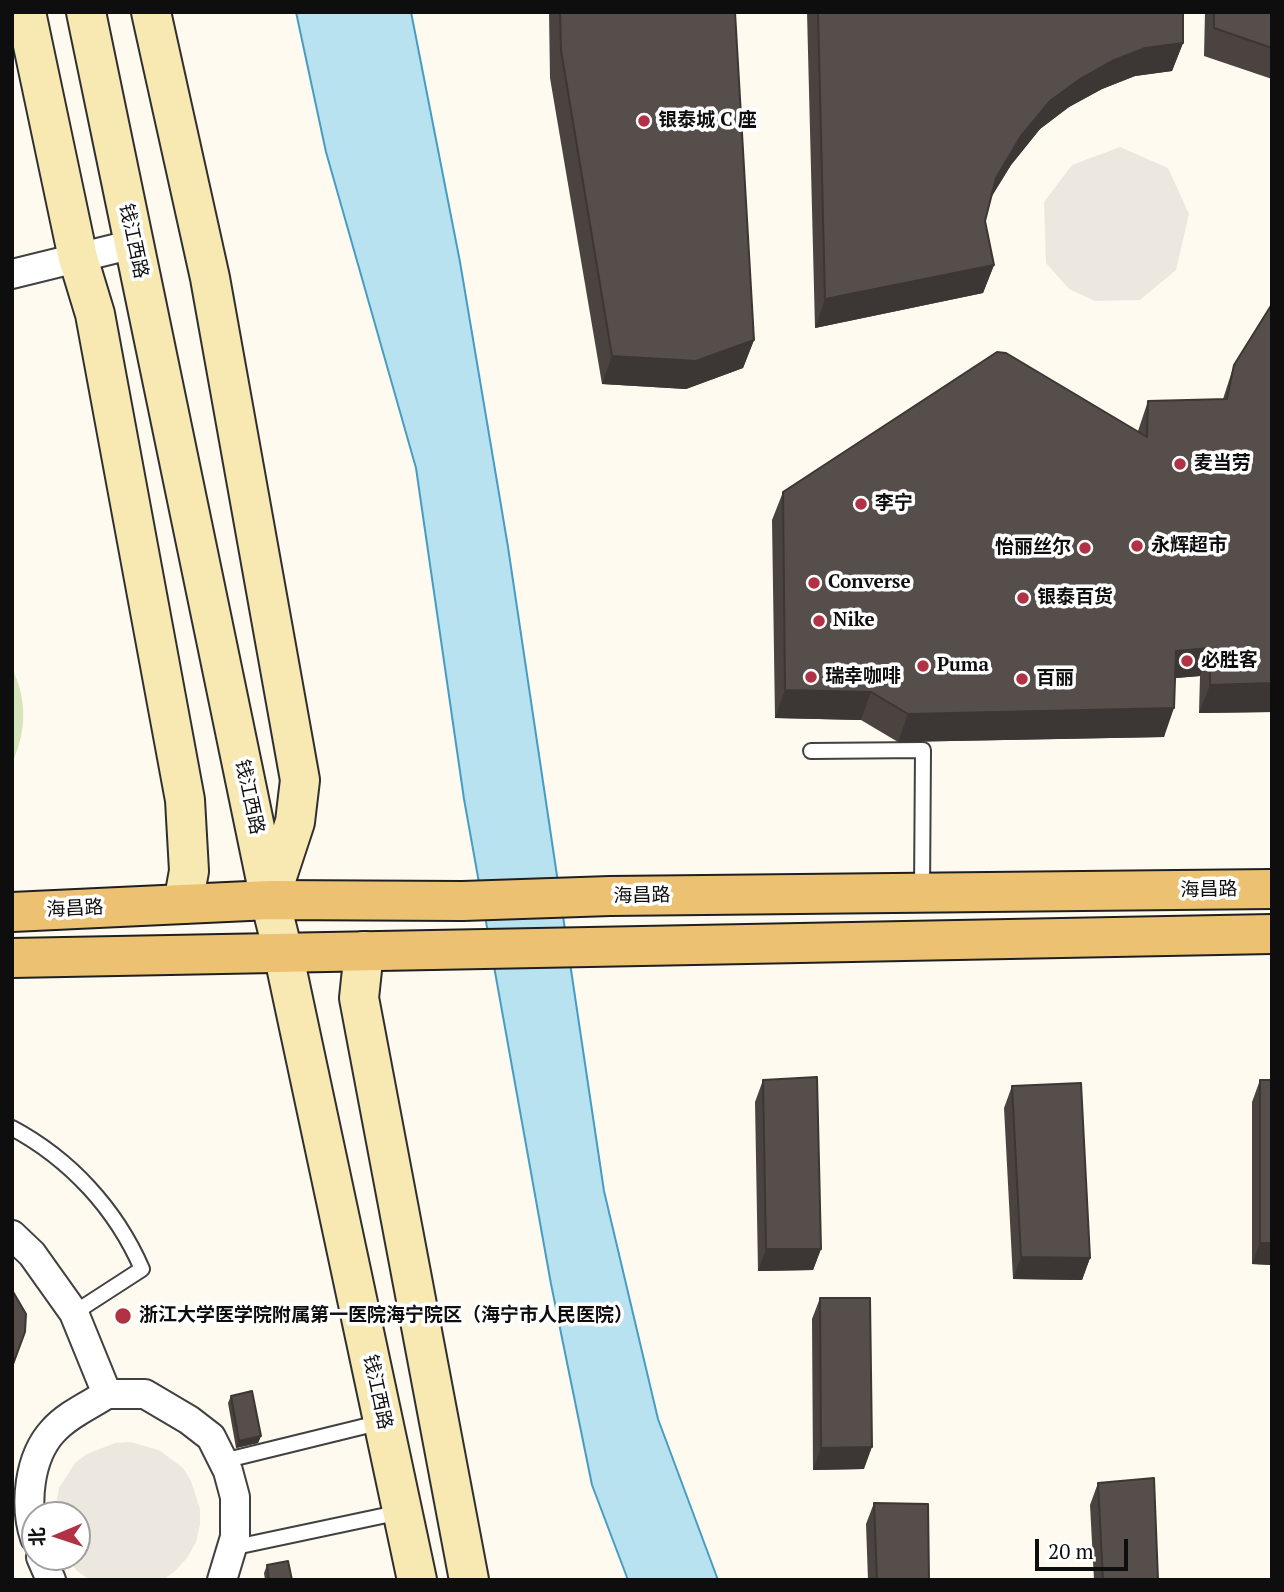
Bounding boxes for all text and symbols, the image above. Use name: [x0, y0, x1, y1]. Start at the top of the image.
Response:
place label: 银泰城 C 座: [658, 110, 757, 132]
marker: 银泰城 C 座: [636, 113, 652, 129]
street label: 钱江西路: [114, 201, 152, 281]
place label: 麦当劳: [1194, 453, 1251, 475]
marker: 麦当劳: [1172, 456, 1188, 472]
place label: 李宁: [875, 493, 913, 515]
marker: 李宁: [853, 496, 869, 512]
place label: 永辉超市: [1151, 535, 1227, 557]
place label: 怡丽丝尔: [995, 537, 1071, 559]
marker: 永辉超市: [1129, 538, 1145, 554]
marker: 怡丽丝尔: [1077, 540, 1093, 556]
place label: Converse: [828, 572, 911, 594]
marker: Converse: [806, 575, 822, 591]
place label: 银泰百货: [1037, 587, 1113, 609]
marker: 银泰百货: [1015, 590, 1031, 606]
place label: Nike: [833, 610, 875, 632]
marker: Nike: [811, 613, 827, 629]
place label: 必胜客: [1201, 650, 1258, 672]
marker: 必胜客: [1179, 653, 1195, 669]
place label: Puma: [937, 655, 989, 677]
marker: Puma: [915, 658, 931, 674]
place label: 瑞幸咖啡: [825, 666, 901, 688]
place label: 百丽: [1036, 668, 1074, 690]
marker: 瑞幸咖啡: [803, 669, 819, 685]
marker: 百丽: [1014, 671, 1030, 687]
street label: 钱江西路: [230, 757, 268, 837]
street label: 海昌路: [1180, 878, 1238, 902]
street label: 海昌路: [613, 884, 671, 908]
street label: 海昌路: [46, 896, 104, 922]
place label: 浙江大学医学院附属第一医院海宁院区（海宁市人民医院）: [139, 1305, 633, 1327]
marker: 浙江大学医学院附属第一医院海宁院区（海宁市人民医院）: [113, 1306, 133, 1326]
street label: 钱江西路: [358, 1352, 396, 1432]
north arrow: [21, 1501, 91, 1571]
scale bar: [1039, 1526, 1132, 1570]
text: 北: [24, 1527, 49, 1547]
text: 20 m: [1048, 1537, 1094, 1565]

